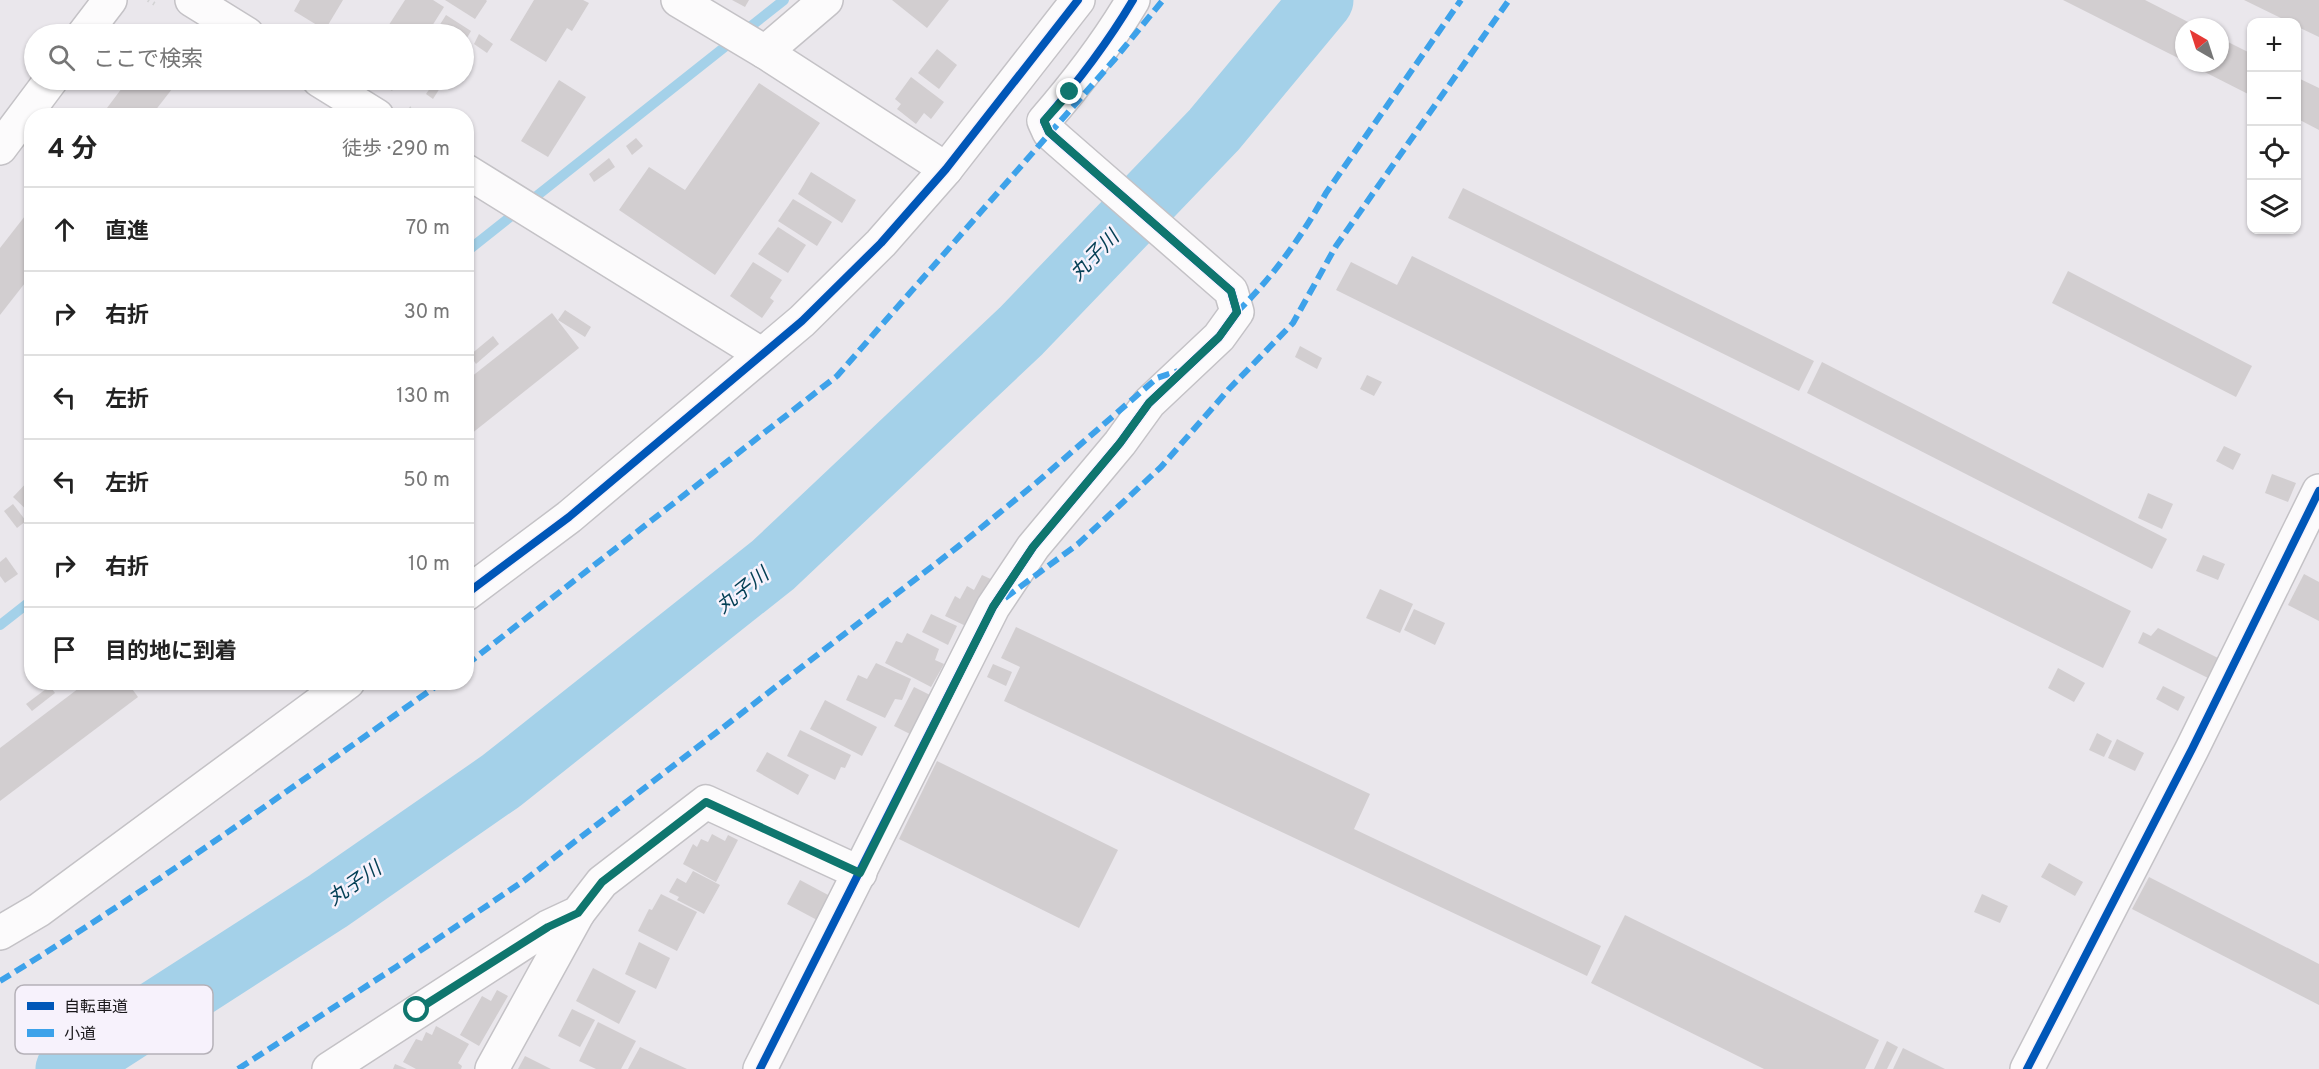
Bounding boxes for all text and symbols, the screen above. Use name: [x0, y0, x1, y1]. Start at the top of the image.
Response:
north arrow: [2175, 18, 2229, 72]
map controls: [2247, 18, 2301, 234]
button: +: [2247, 18, 2301, 72]
search box: [24, 24, 474, 90]
icon: search: [45, 41, 78, 74]
text: ここで検索: [93, 47, 203, 74]
button: −: [2247, 72, 2301, 126]
route end: [1056, 78, 1082, 104]
button: locate: [2247, 126, 2301, 180]
text: 4 分: [48, 134, 97, 167]
text: 徒歩 · 290 m: [342, 137, 450, 163]
button: layers: [2247, 180, 2301, 234]
icon: ahead: [48, 213, 81, 246]
text: 70 m: [406, 216, 450, 242]
text: 直進: [105, 219, 149, 246]
water label: 丸子川: [1065, 224, 1127, 287]
icon: right: [48, 297, 81, 330]
text: 30 m: [404, 300, 450, 326]
text: 右折: [105, 303, 149, 330]
icon: left: [48, 381, 81, 414]
text: 130 m: [396, 384, 450, 410]
text: 左折: [105, 387, 149, 414]
icon: left: [48, 465, 81, 498]
text: 50 m: [403, 468, 450, 494]
text: 左折: [105, 471, 149, 498]
icon: right: [48, 549, 81, 582]
text: 10 m: [408, 552, 450, 578]
text: 右折: [105, 555, 149, 582]
water label: 丸子川: [712, 562, 776, 620]
icon: arrive: [48, 633, 81, 666]
text: 目的地に到着: [105, 639, 237, 666]
water label: 丸子川: [323, 856, 389, 912]
legend: [15, 985, 213, 1054]
route start: [403, 996, 429, 1022]
text: 自転車道: [64, 998, 128, 1018]
text: 小道: [64, 1025, 96, 1045]

